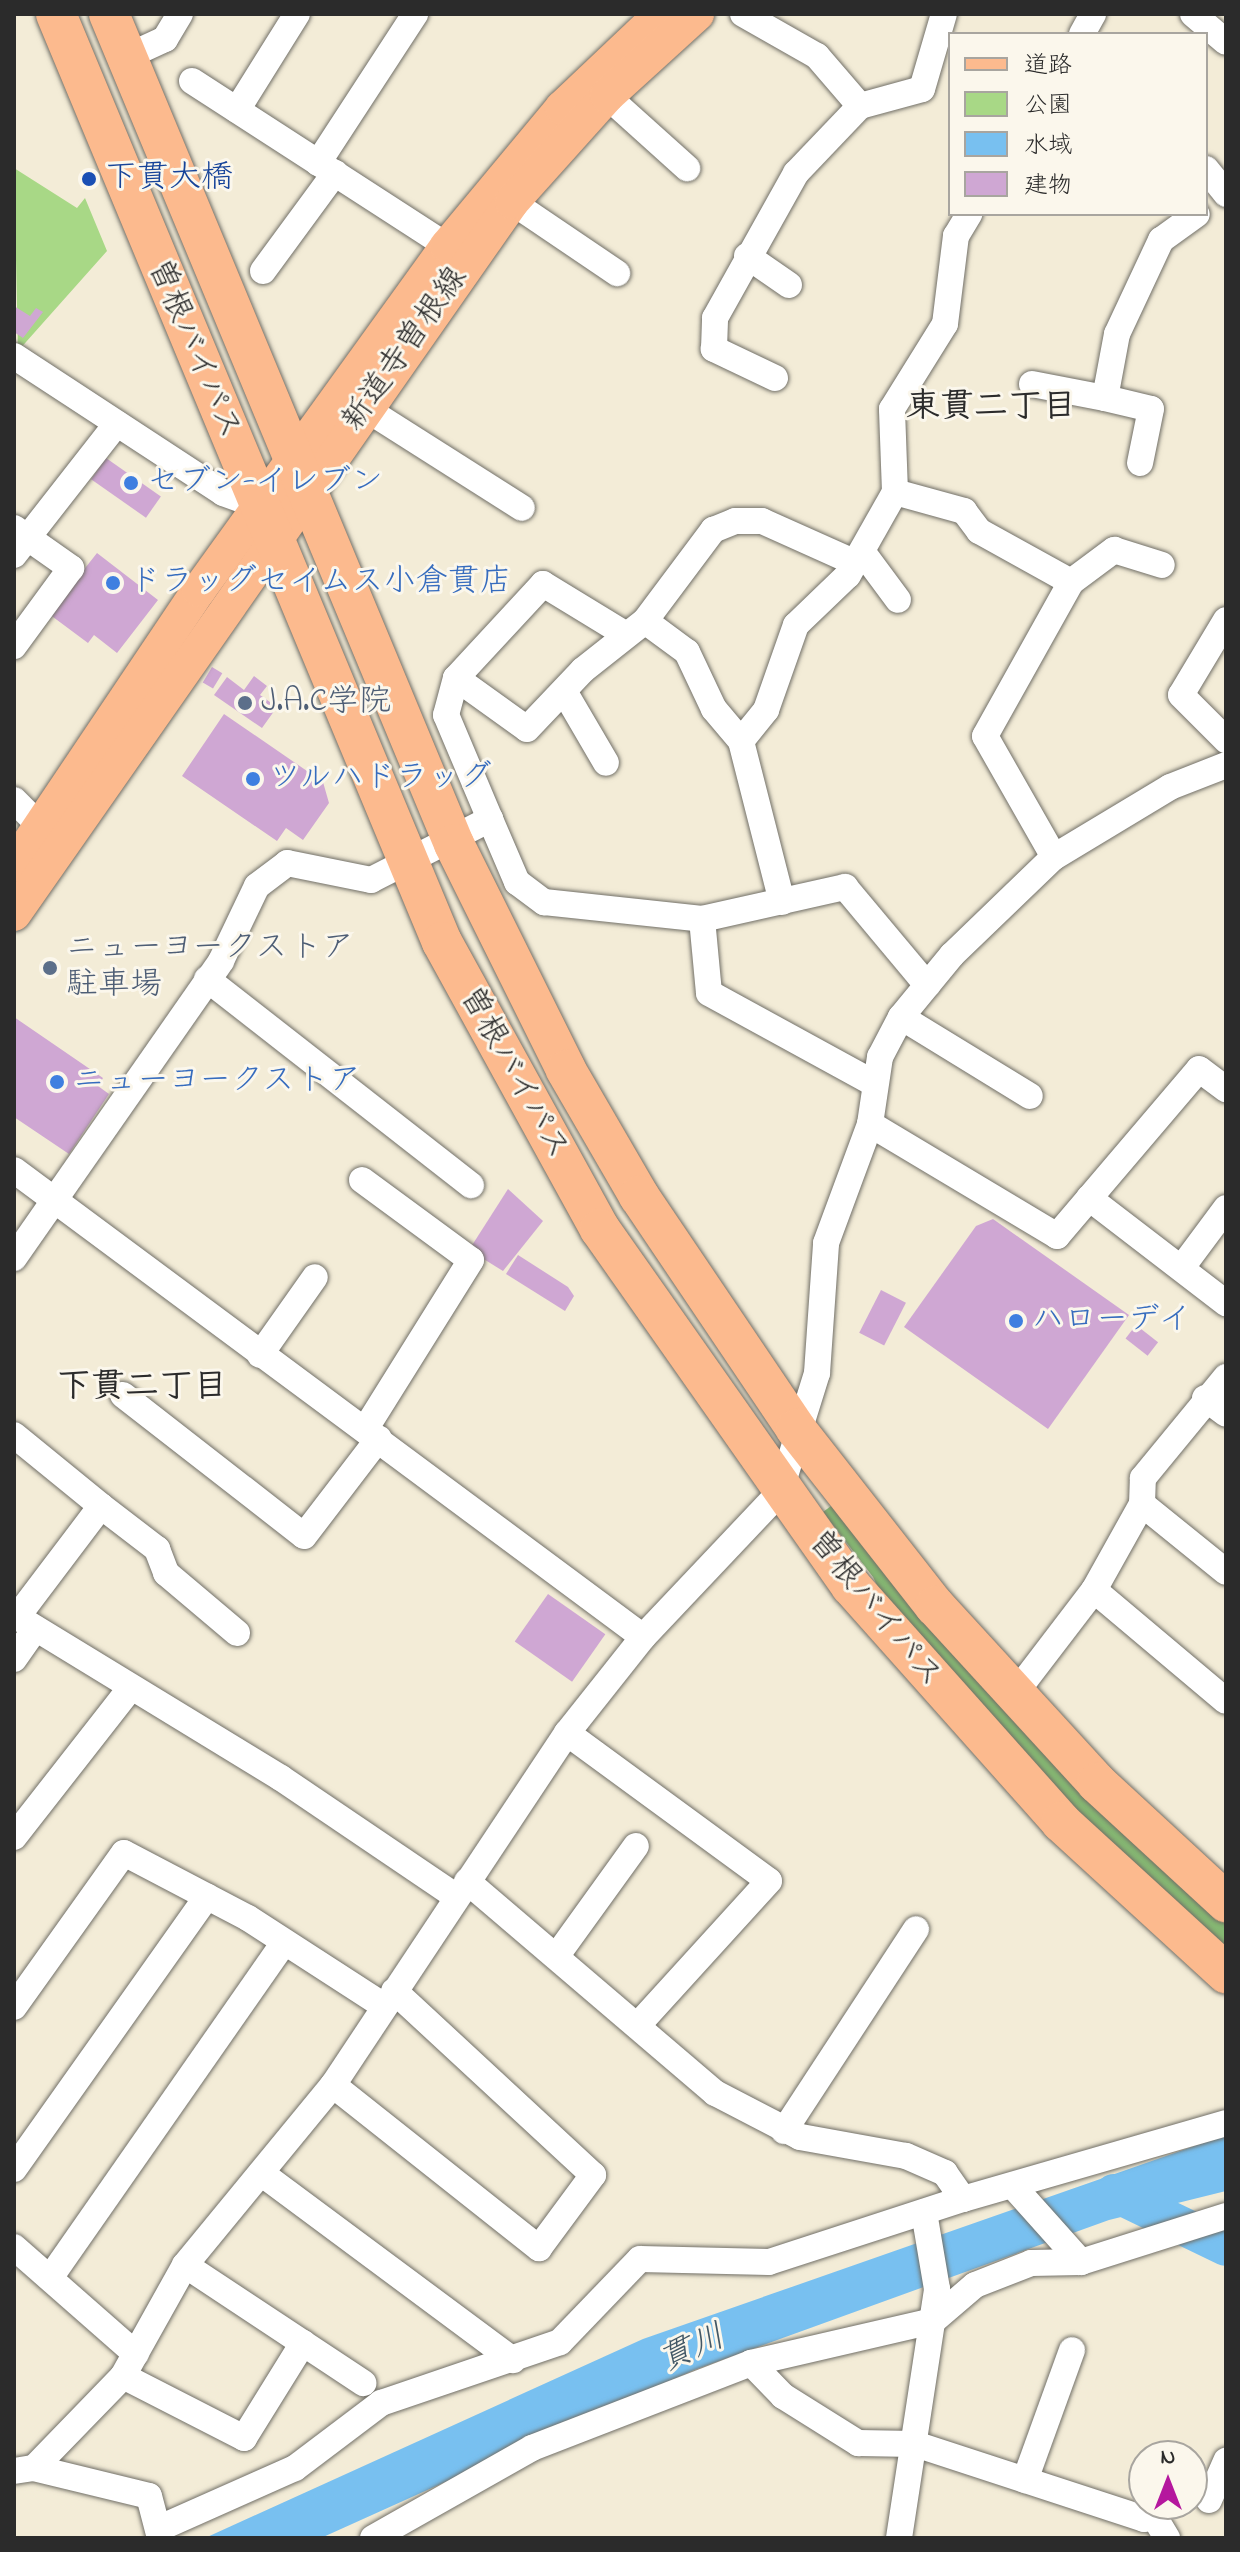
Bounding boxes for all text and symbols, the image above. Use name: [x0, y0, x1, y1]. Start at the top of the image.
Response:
legend: [948, 32, 1208, 216]
text: 道路: [1024, 49, 1072, 84]
text: 公園: [1024, 89, 1072, 124]
text: 水域: [1024, 129, 1072, 164]
place label: 下貫大橋: [105, 160, 233, 198]
text: 建物: [1024, 169, 1072, 204]
marker: 下貫大橋: [80, 170, 98, 188]
street label: 曽根バイパス: [138, 254, 248, 446]
street label: 新道寺曽根線: [335, 260, 477, 440]
district label: 東貫二丁目: [906, 389, 1076, 429]
place label: セブン-イレブン: [147, 464, 383, 502]
marker: セブン-イレブン: [122, 474, 140, 492]
place label: ドラッグセイムス小倉貫店: [129, 564, 513, 602]
marker: ドラッグセイムス小倉貫店: [104, 574, 122, 592]
place label: J.A.C学院: [261, 684, 391, 722]
marker: J.A.C学院: [236, 694, 254, 712]
place label: ツルハドラッグ: [269, 760, 493, 798]
marker: ツルハドラッグ: [244, 770, 262, 788]
place label: ニューヨークストア 駐車場: [66, 931, 352, 1006]
marker: ニューヨークストア 駐車場: [41, 959, 59, 977]
street label: 曽根バイパス: [450, 981, 576, 1167]
place label: ニューヨークストア: [73, 1063, 359, 1101]
marker: ニューヨークストア: [48, 1073, 66, 1091]
place label: ハローデイ: [1032, 1302, 1192, 1340]
marker: ハローデイ: [1007, 1312, 1025, 1330]
district label: 下貫二丁目: [57, 1369, 227, 1409]
street label: 曽根バイパス: [799, 1523, 949, 1697]
water label: 貫川: [654, 2318, 732, 2382]
north arrow: [1128, 2440, 1208, 2520]
text: N: [1161, 2442, 1175, 2474]

